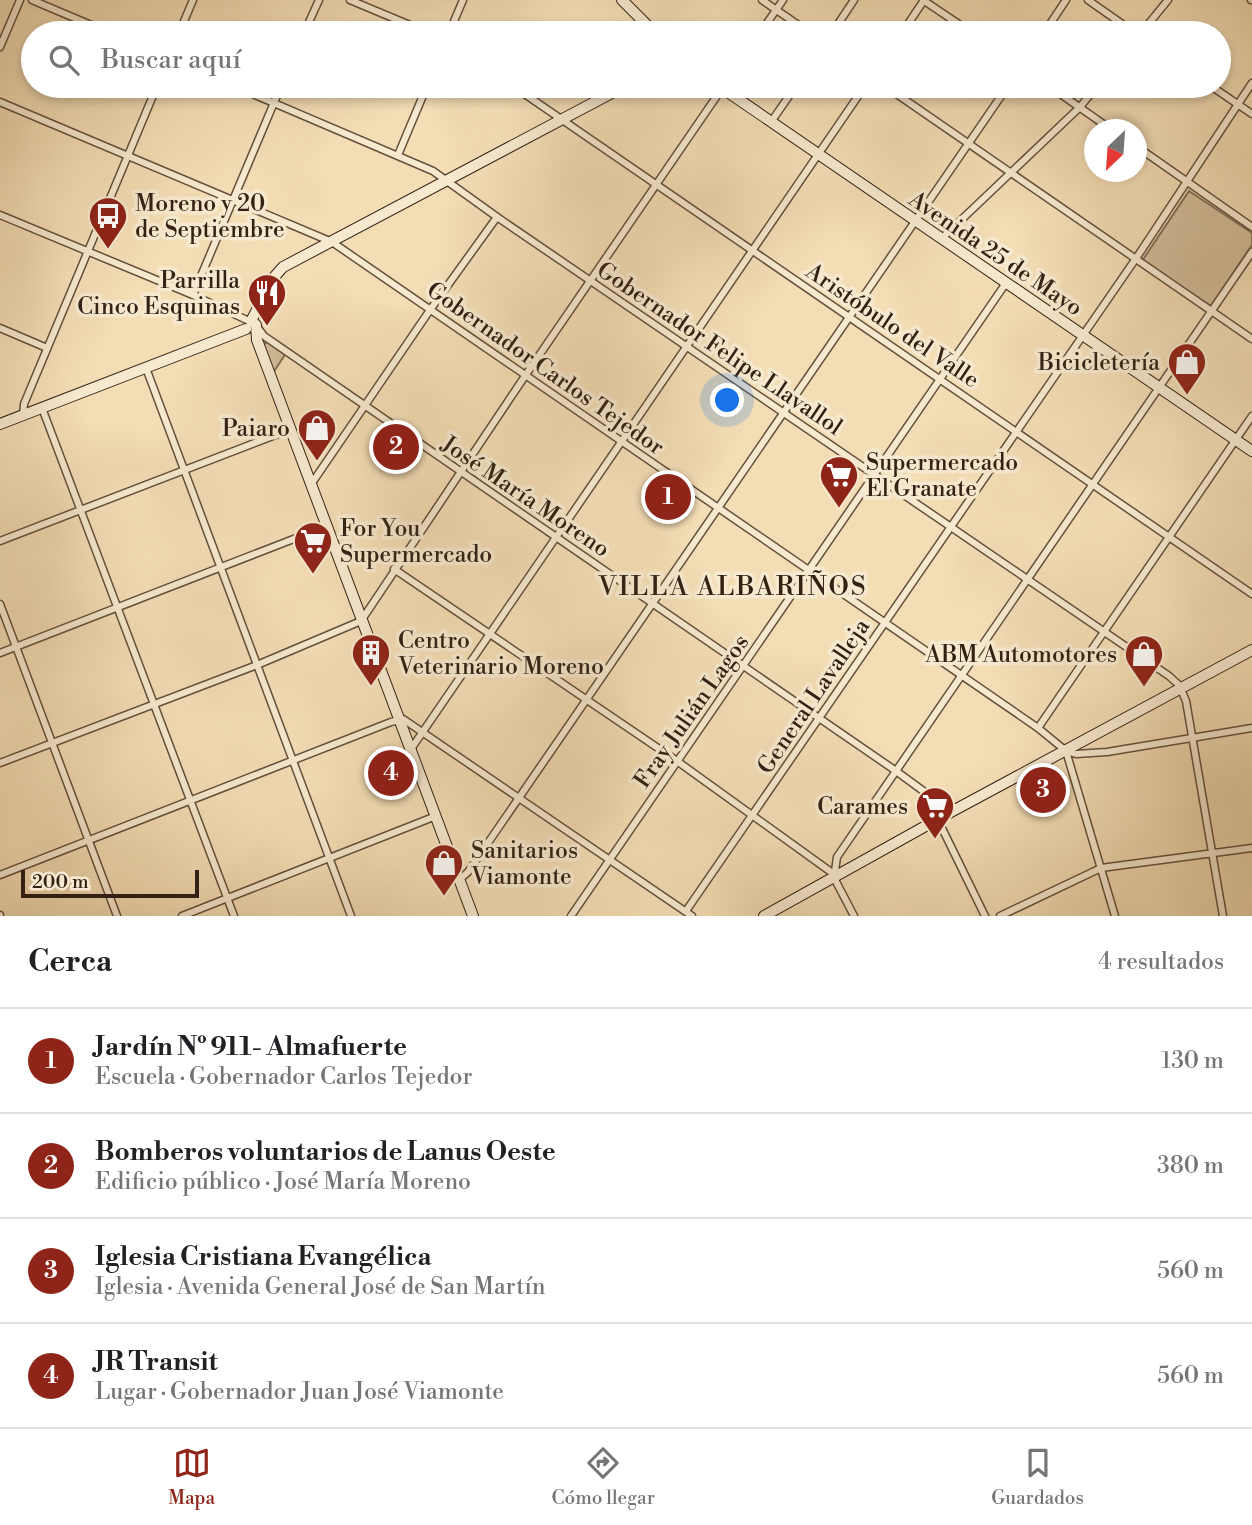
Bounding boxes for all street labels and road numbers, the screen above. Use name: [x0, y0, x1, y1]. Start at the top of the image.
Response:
street label: Avenida 25 de Mayo: [902, 185, 1088, 322]
street label: Gobernador Felipe Llavallol: [591, 256, 848, 442]
street label: Aristóbulo del Valle: [800, 257, 984, 394]
street label: Gobernador Carlos Tejedor: [421, 276, 670, 462]
street label: José María Moreno: [435, 430, 615, 563]
street label: General Lavalleja: [752, 613, 876, 779]
street label: Fray Julián Lagos: [628, 629, 755, 794]

